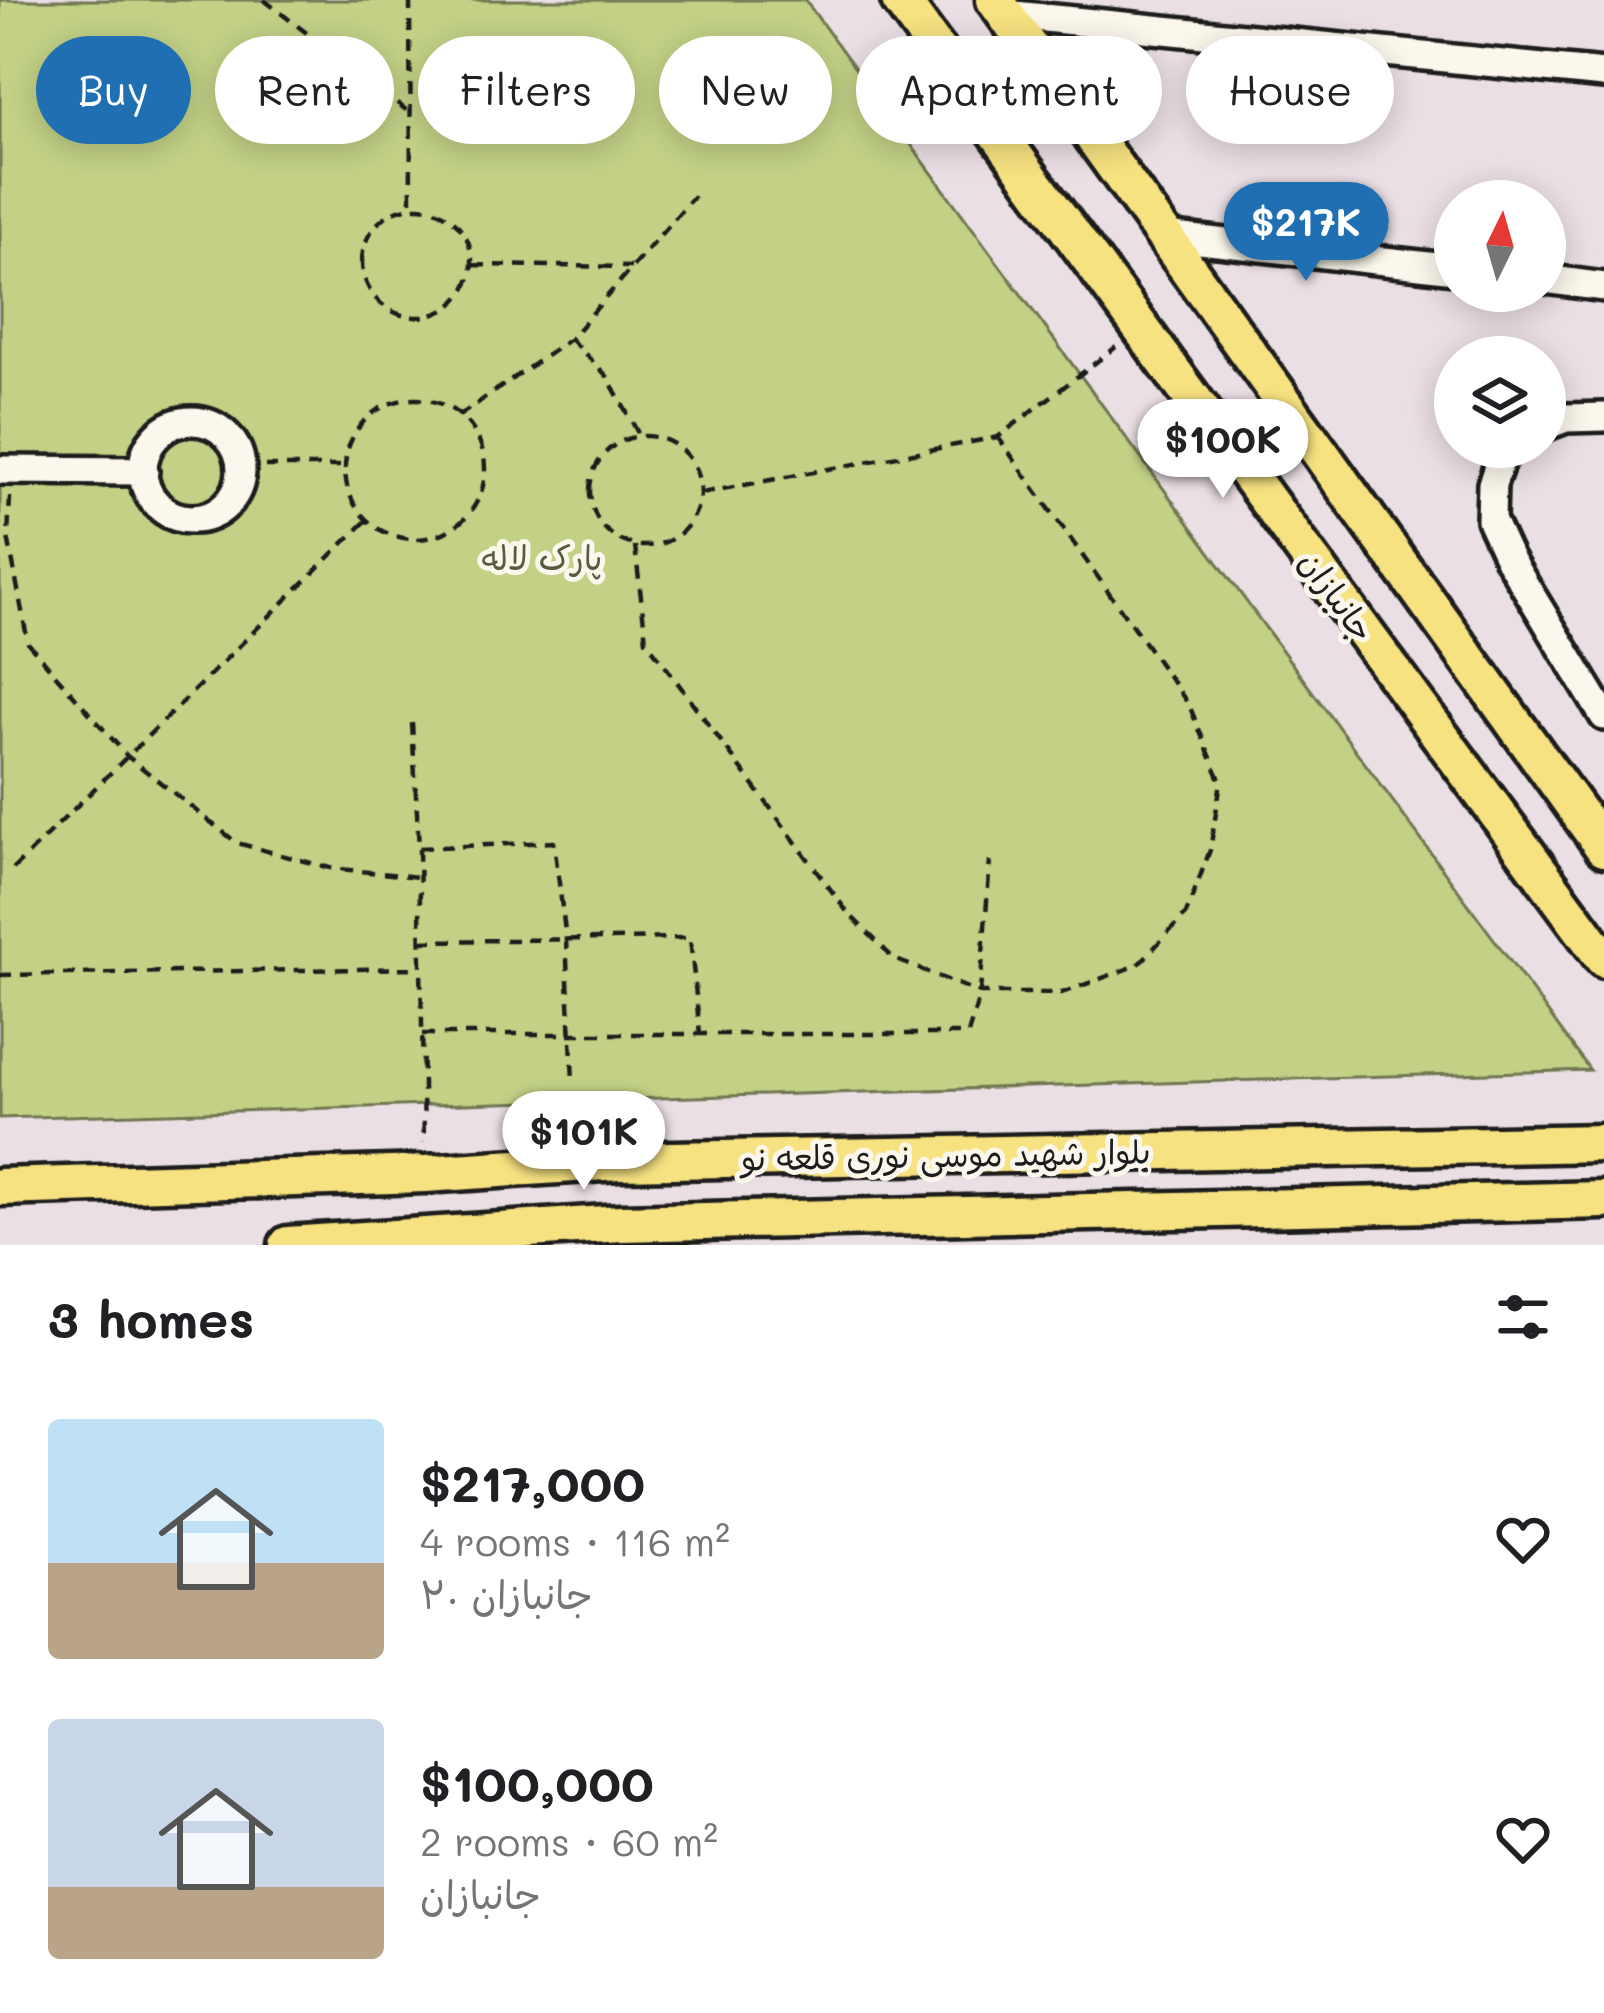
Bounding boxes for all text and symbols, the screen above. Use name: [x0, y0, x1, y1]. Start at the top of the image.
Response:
chip: Buy: [36, 36, 191, 144]
chip: Rent: [215, 36, 394, 144]
chip: Filters: [418, 36, 635, 144]
chip: New: [659, 36, 832, 144]
chip: Apartment: [856, 36, 1162, 144]
chip: House: [1186, 36, 1394, 144]
north arrow: [1434, 180, 1566, 312]
map controls: [1434, 180, 1566, 468]
pin: $217K: [1222, 182, 1390, 284]
text: $217K: [1251, 195, 1361, 246]
button: layers: [1434, 336, 1566, 468]
pin: $100K: [1139, 399, 1307, 501]
text: $100K: [1164, 412, 1282, 463]
park label: پارک لاله: [482, 535, 602, 580]
street label: جانبازان: [1290, 541, 1386, 650]
pin: $101K: [500, 1091, 668, 1193]
text: $101K: [529, 1104, 639, 1155]
street label: بلوار شهید موسی نوری قلعه نو: [738, 1128, 1151, 1181]
text: 3 homes: [48, 1284, 254, 1351]
icon: filters: [1490, 1284, 1556, 1350]
text: $217,000: [420, 1448, 645, 1515]
icon: home: [144, 1467, 288, 1611]
icon: heart: [1490, 1506, 1556, 1572]
text: 4 rooms · 116 m²: [420, 1515, 730, 1566]
text: جانبازان ۲۰: [420, 1568, 593, 1619]
text: $100,000: [420, 1748, 654, 1815]
icon: home: [144, 1767, 288, 1911]
icon: heart: [1490, 1806, 1556, 1872]
text: 2 rooms · 60 m²: [420, 1815, 718, 1866]
text: جانبازان: [420, 1868, 541, 1919]

